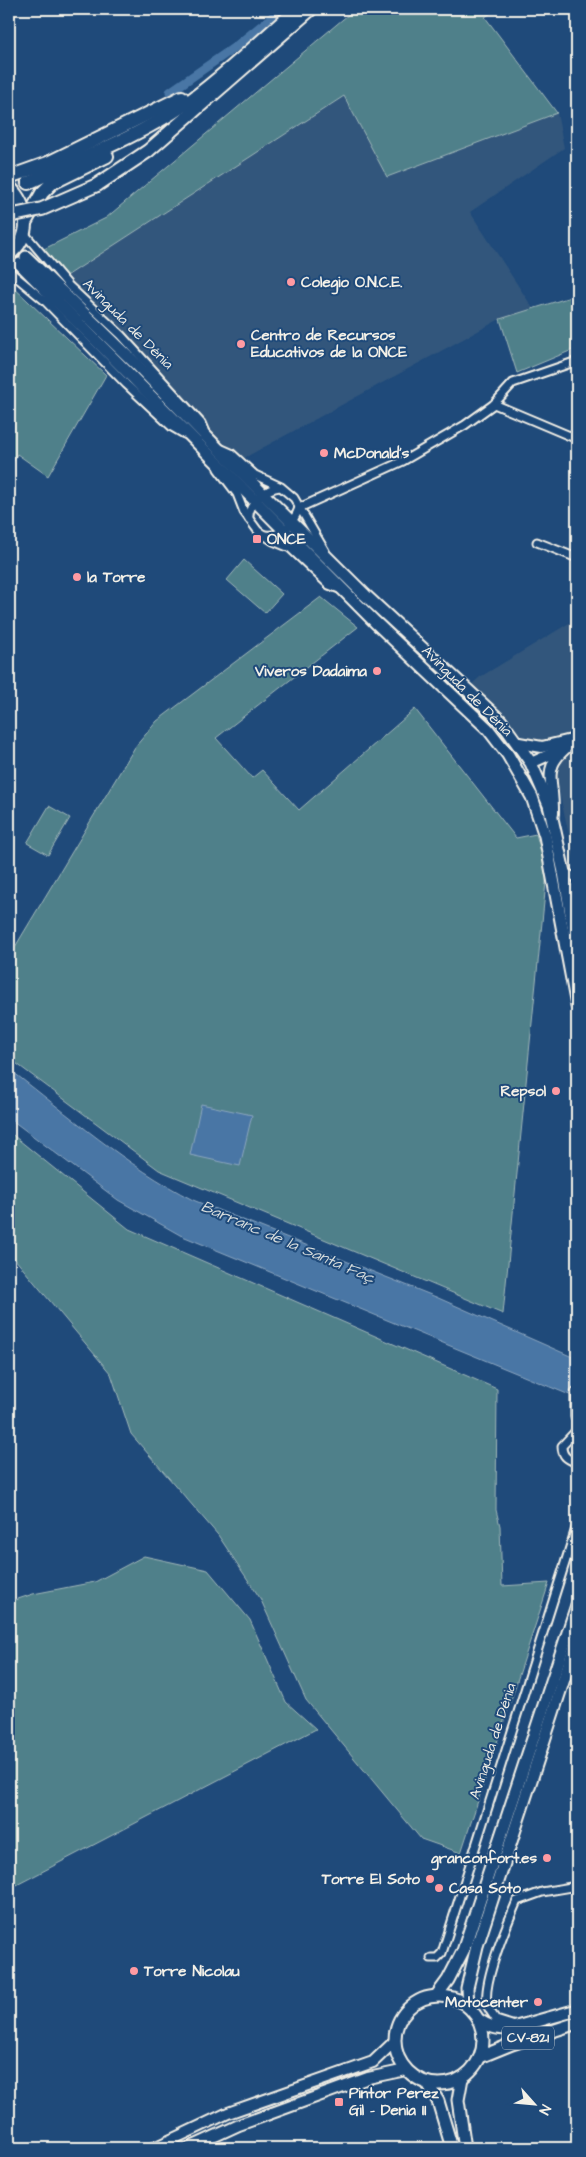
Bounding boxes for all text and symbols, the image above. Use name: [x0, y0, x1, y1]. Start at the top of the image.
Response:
place label: Colegio O.N.C.E.: [301, 272, 402, 295]
street label: Avinguda de Dénia: [77, 274, 178, 375]
marker: Colegio O.N.C.E.: [285, 276, 297, 288]
place label: Centro de Recursos Educativos de la ONCE: [251, 325, 407, 363]
marker: Centro de Recursos Educativos de la ONCE: [235, 338, 247, 350]
place label: McDonald's: [334, 443, 410, 464]
marker: McDonald's: [318, 447, 330, 459]
place label: ONCE: [267, 529, 306, 550]
marker: ONCE: [251, 533, 263, 545]
place label: la Torre: [87, 567, 145, 588]
marker: la Torre: [71, 571, 83, 583]
street label: Avinguda de Dénia: [416, 641, 517, 742]
place label: Viveros Dadaima: [254, 661, 367, 682]
marker: Viveros Dadaima: [371, 665, 383, 677]
place label: Repsol: [501, 1081, 547, 1102]
marker: Repsol: [550, 1085, 562, 1097]
water label: Barranc de la Santa Faç: [198, 1195, 379, 1289]
street label: Avinguda de Dénia: [464, 1680, 523, 1802]
place label: granconfort.es: [431, 1848, 537, 1871]
marker: granconfort.es: [541, 1852, 553, 1864]
place label: Torre El Soto: [321, 1869, 421, 1890]
marker: Torre El Soto: [424, 1873, 436, 1885]
place label: Casa Soto: [449, 1878, 522, 1899]
marker: Casa Soto: [433, 1882, 445, 1894]
place label: Torre Nicolau: [143, 1961, 240, 1982]
marker: Torre Nicolau: [128, 1965, 140, 1977]
place label: Motocenter: [445, 1992, 529, 2013]
marker: Motocenter: [532, 1996, 544, 2008]
road number: CV-821: [502, 2026, 554, 2050]
north arrow: [508, 2080, 558, 2130]
place label: Pintor Perez Gil - Denia II: [349, 2083, 439, 2121]
marker: Pintor Perez Gil - Denia II: [333, 2096, 345, 2108]
text: N: [534, 2101, 556, 2118]

